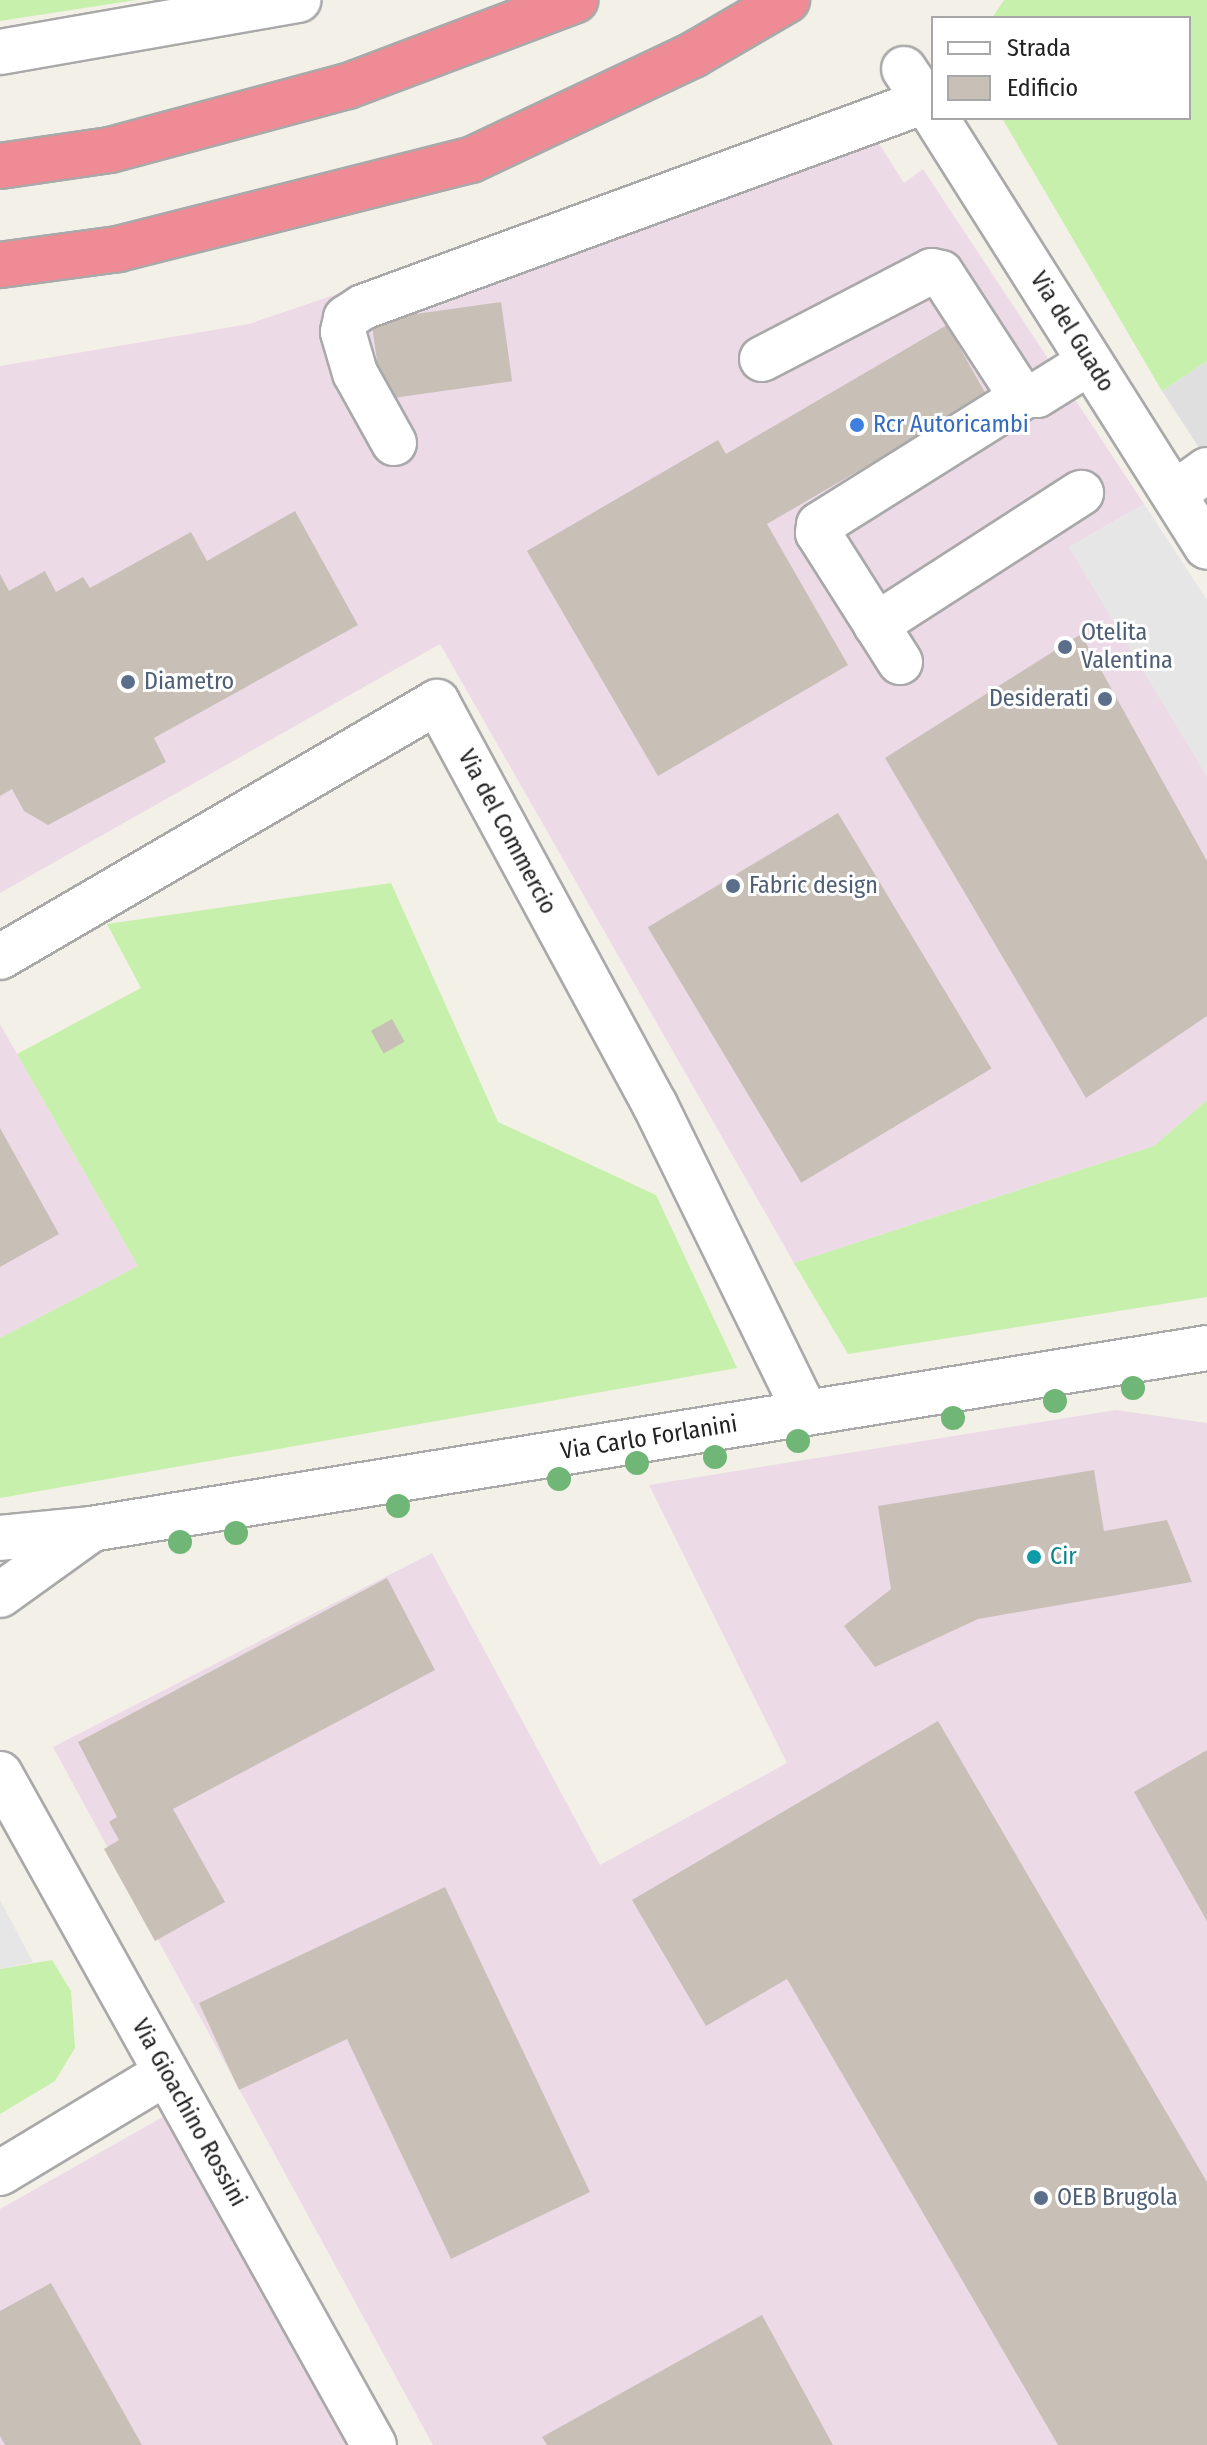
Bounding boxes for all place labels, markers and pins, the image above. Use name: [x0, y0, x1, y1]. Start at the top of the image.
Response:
place label: Rcr Autoricambi: [873, 411, 1029, 439]
marker: Rcr Autoricambi: [848, 416, 866, 434]
place label: Otelita Valentina: [1081, 619, 1173, 675]
marker: Otelita Valentina: [1056, 638, 1074, 656]
place label: Diametro: [144, 668, 234, 696]
marker: Diametro: [119, 673, 137, 691]
place label: Desiderati: [989, 685, 1089, 713]
marker: Desiderati: [1096, 690, 1114, 708]
place label: Fabric design: [749, 872, 878, 900]
marker: Fabric design: [724, 877, 742, 895]
place label: Cir: [1050, 1543, 1077, 1571]
marker: Cir: [1025, 1548, 1043, 1566]
place label: OEB Brugola: [1057, 2184, 1178, 2212]
marker: OEB Brugola: [1032, 2189, 1050, 2207]

